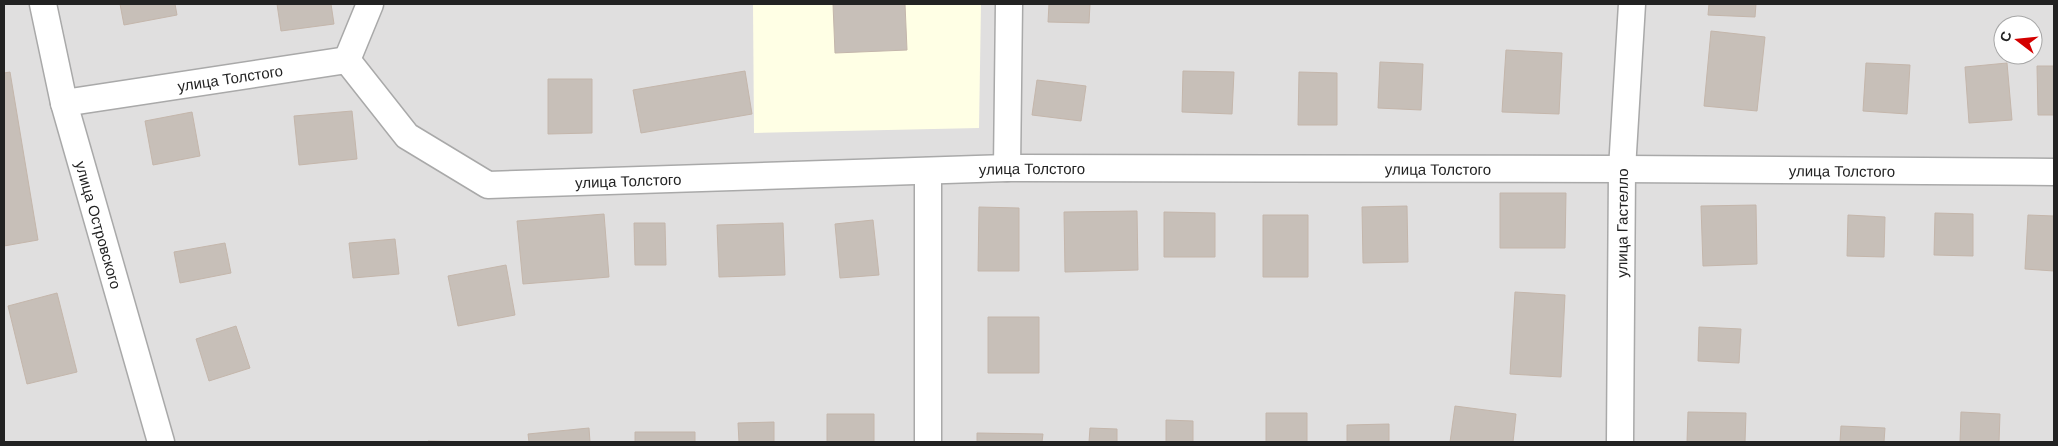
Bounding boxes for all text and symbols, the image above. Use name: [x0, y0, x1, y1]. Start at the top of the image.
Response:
north arrow: [1993, 15, 2043, 65]
text: С: [1996, 29, 2015, 43]
street label: улица Толстого: [176, 61, 284, 94]
street label: улица Островского: [73, 159, 125, 291]
street label: улица Толстого: [979, 159, 1085, 177]
street label: улица Толстого: [1385, 160, 1491, 177]
street label: улица Толстого: [1789, 162, 1895, 179]
street label: улица Гастелло: [1613, 168, 1631, 278]
street label: улица Толстого: [575, 170, 682, 191]

